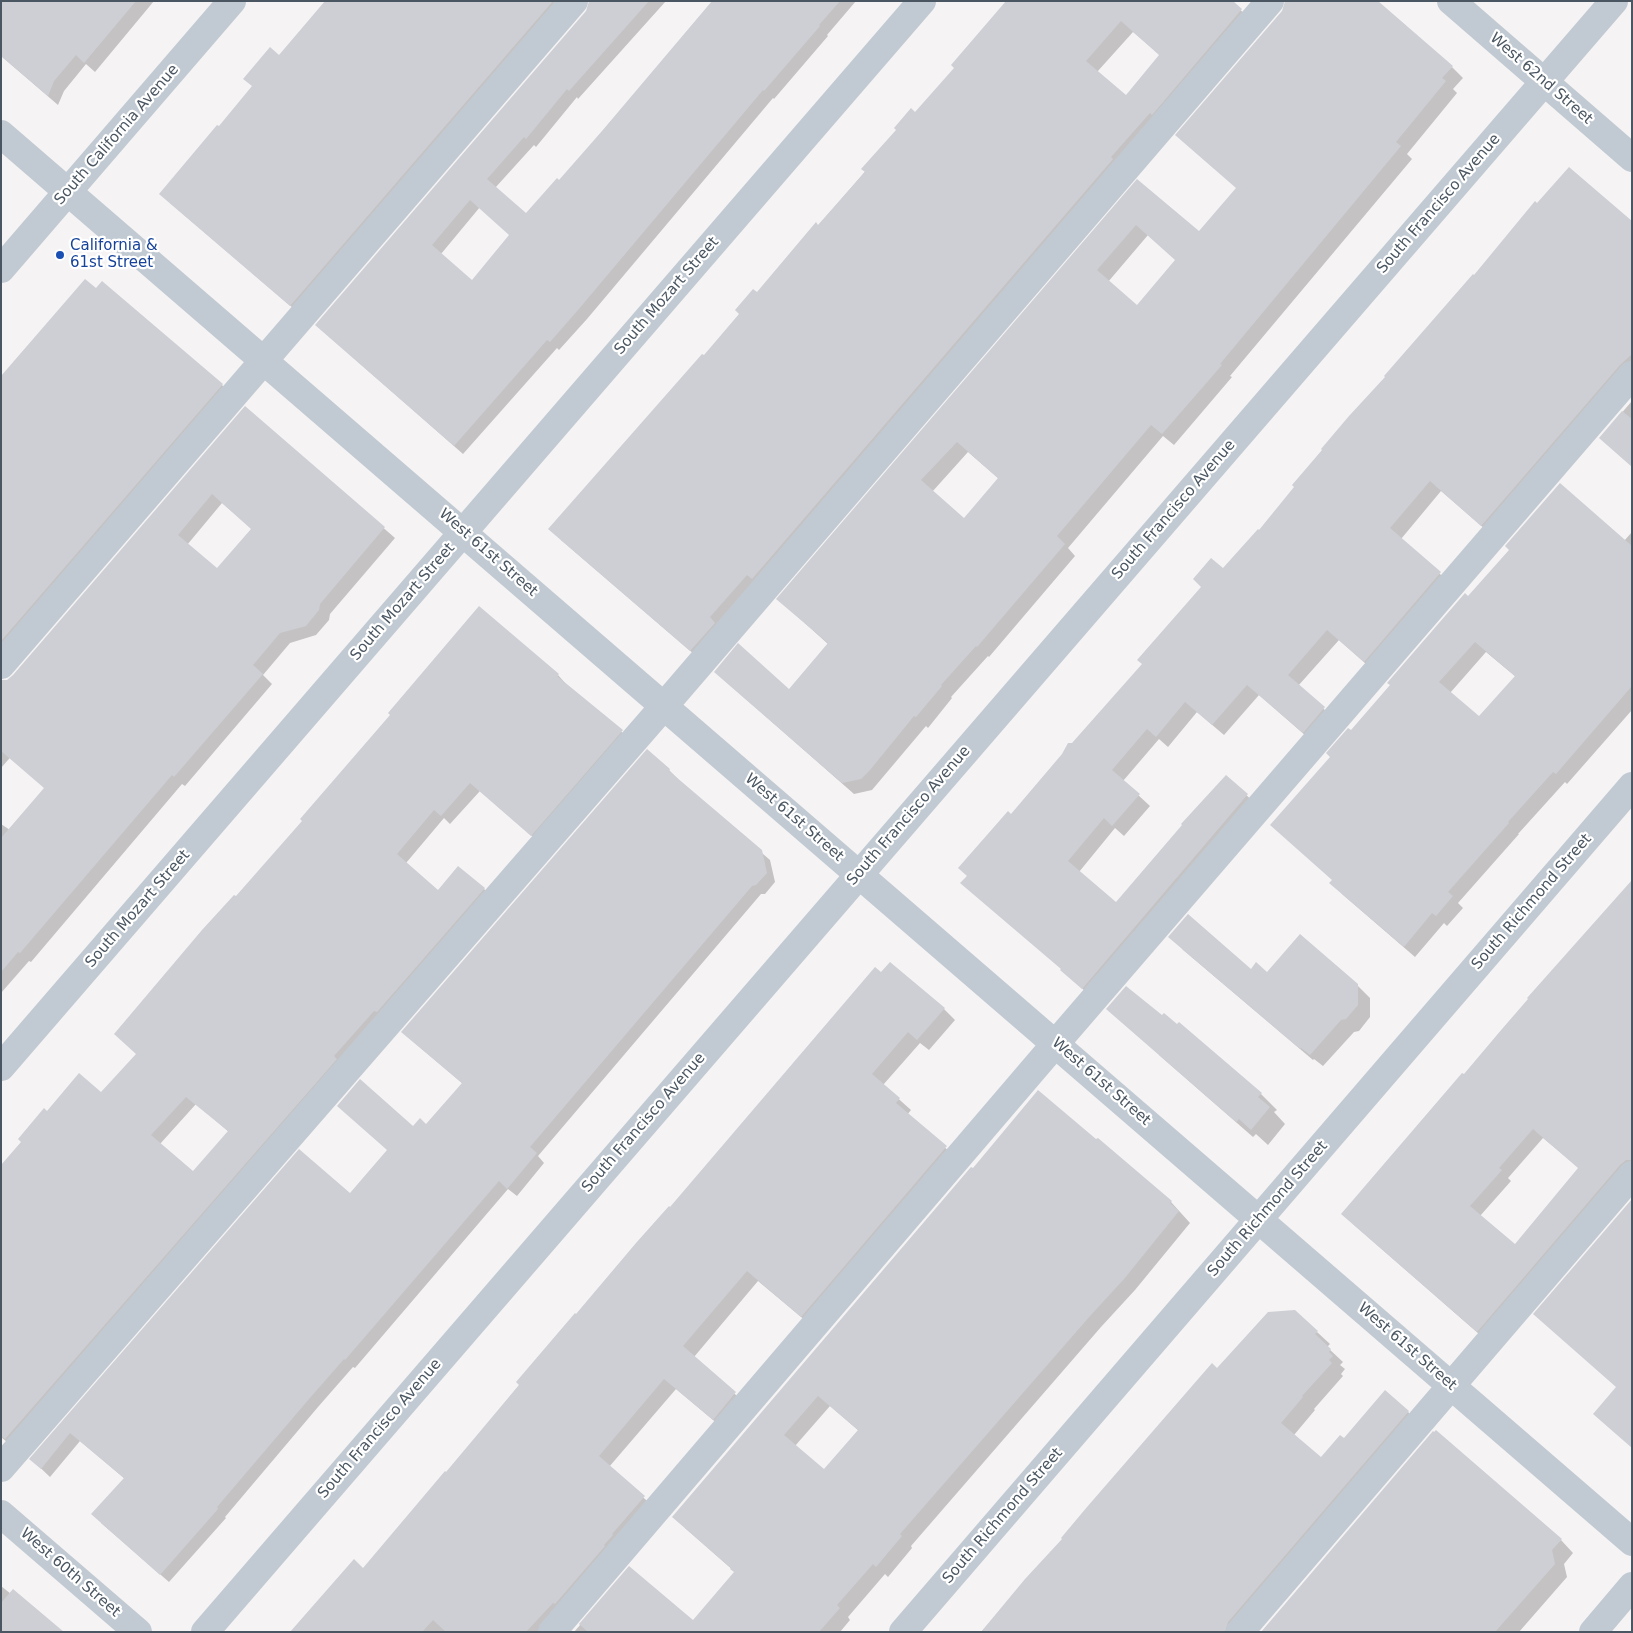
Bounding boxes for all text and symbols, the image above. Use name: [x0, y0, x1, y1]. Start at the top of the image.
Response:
street label: West 62nd Street: [1486, 30, 1596, 128]
street label: South California Avenue: [51, 61, 183, 209]
street label: South Francisco Avenue: [1374, 131, 1504, 277]
street label: South Mozart Street: [611, 234, 723, 358]
place label: California & 61st Street: [70, 237, 158, 272]
marker: California & 61st Street: [54, 249, 66, 261]
street label: South Francisco Avenue: [1109, 437, 1239, 583]
street label: West 61st Street: [435, 505, 541, 601]
street label: South Mozart Street: [347, 540, 459, 664]
street label: South Francisco Avenue: [844, 743, 974, 889]
street label: West 61st Street: [741, 770, 847, 866]
street label: South Richmond Street: [1468, 830, 1596, 974]
street label: South Mozart Street: [82, 847, 194, 971]
street label: West 61st Street: [1048, 1034, 1154, 1130]
street label: South Francisco Avenue: [579, 1050, 709, 1196]
street label: South Richmond Street: [1204, 1137, 1332, 1281]
street label: West 61st Street: [1354, 1299, 1460, 1395]
street label: South Francisco Avenue: [315, 1356, 445, 1502]
street label: South Richmond Street: [939, 1444, 1067, 1588]
street label: West 60th Street: [16, 1525, 124, 1621]

